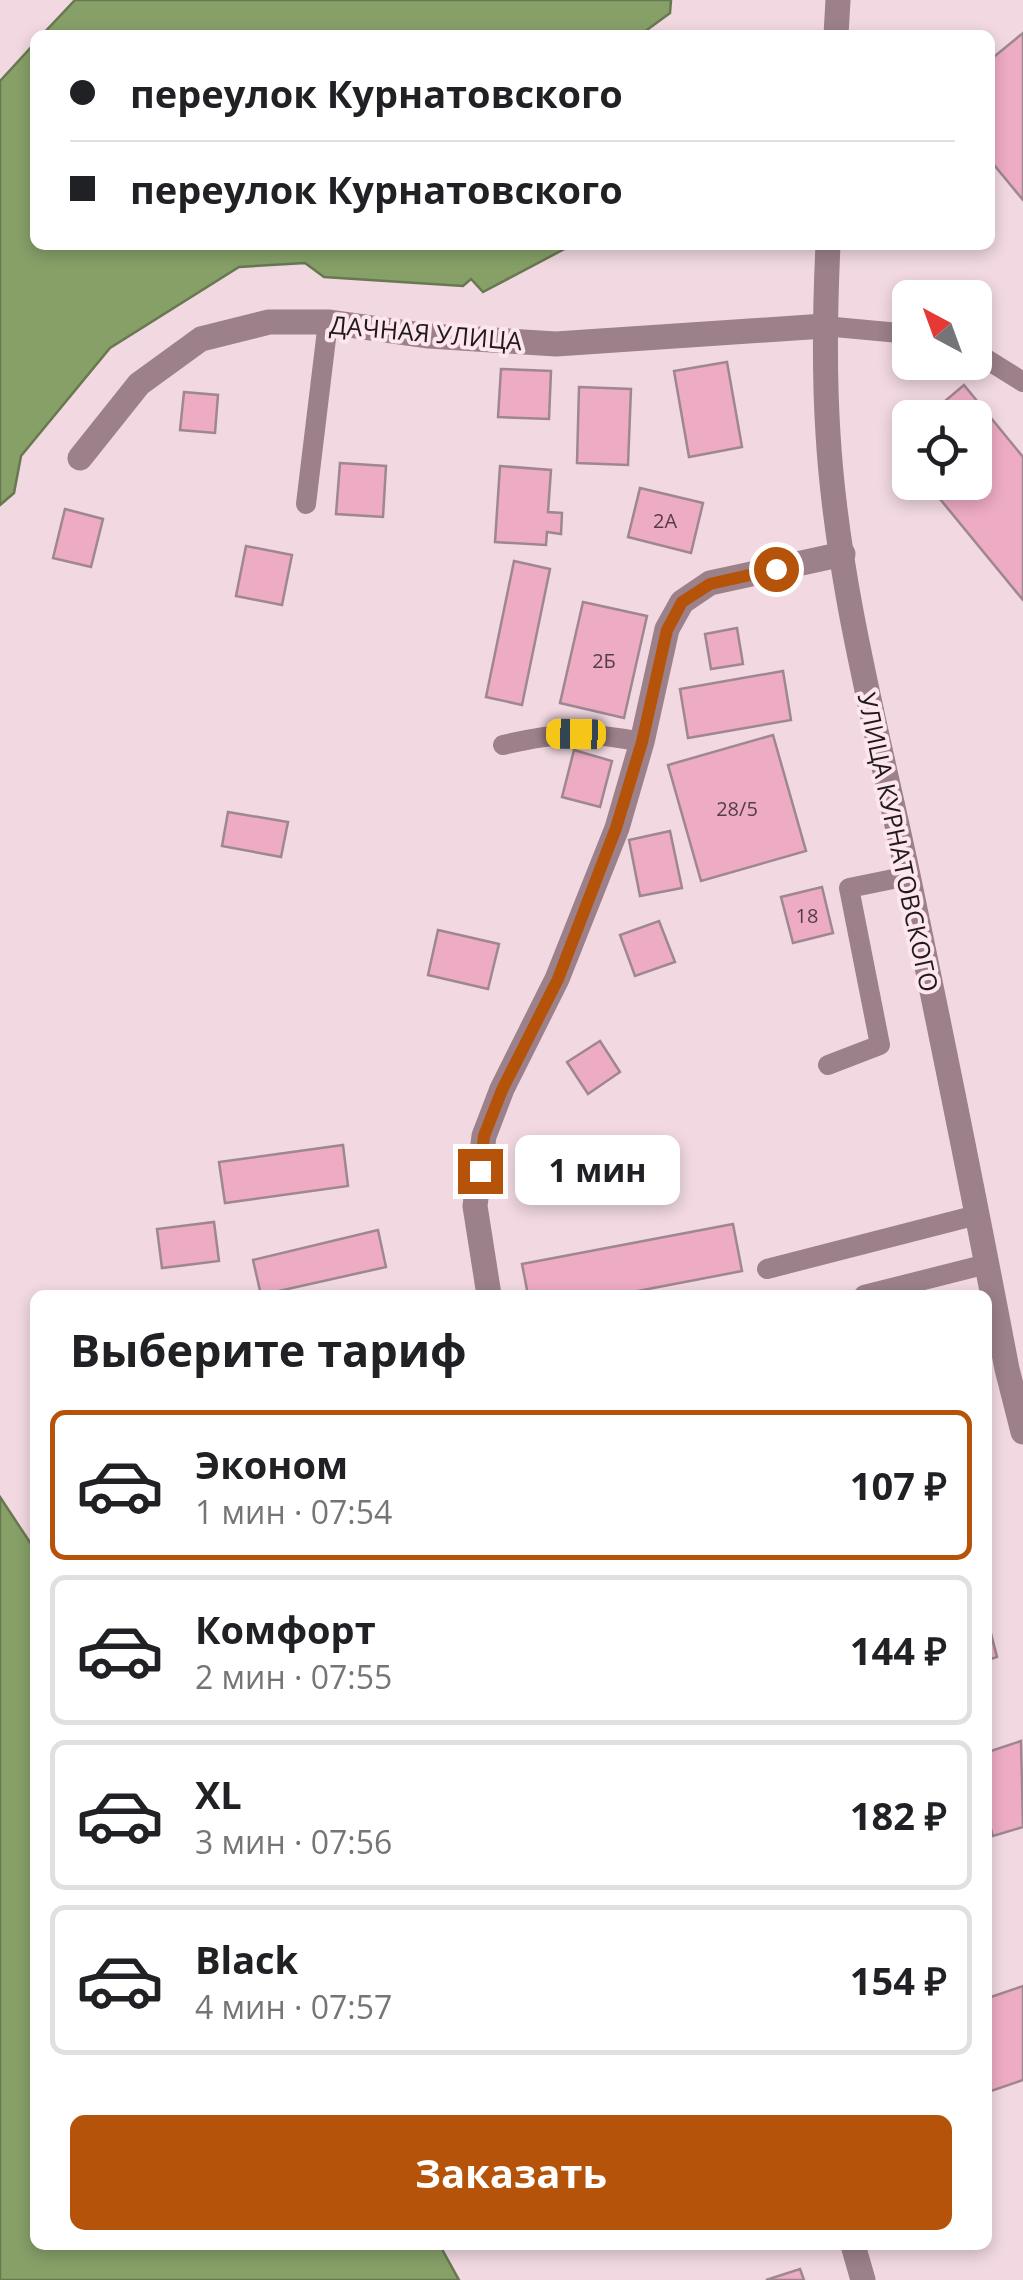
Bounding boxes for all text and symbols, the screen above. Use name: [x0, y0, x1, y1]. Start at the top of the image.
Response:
text: переулок Курнатовского: [130, 67, 623, 119]
text: переулок Курнатовского: [130, 163, 623, 215]
north arrow: [892, 280, 992, 380]
map controls: [892, 280, 992, 500]
street label: ДАЧНАЯ УЛИЦА: [328, 307, 524, 357]
button: locate: [892, 400, 992, 500]
house number: 2А: [653, 507, 677, 534]
route start: [754, 547, 799, 592]
house number: 2Б: [592, 647, 616, 674]
street label: УЛИЦА КУРНАТОВСКОГО: [851, 689, 947, 995]
car: [546, 718, 606, 750]
house number: 28/5: [716, 795, 758, 822]
house number: 18: [796, 902, 818, 929]
callout: 1 мин: [515, 1136, 680, 1206]
text: 1 мин: [549, 1148, 646, 1191]
route end: [458, 1149, 503, 1194]
text: Выберите тариф: [70, 1319, 467, 1380]
text: Эконом: [195, 1438, 348, 1490]
icon: car: [75, 1440, 165, 1530]
text: 107 ₽: [850, 1459, 947, 1511]
text: 1 мин · 07:54: [195, 1490, 392, 1533]
text: Комфорт: [195, 1603, 376, 1655]
icon: car: [75, 1605, 165, 1695]
text: 144 ₽: [850, 1624, 947, 1676]
text: 2 мин · 07:55: [195, 1655, 392, 1698]
text: XL: [195, 1768, 242, 1820]
icon: car: [75, 1770, 165, 1860]
text: 182 ₽: [850, 1789, 947, 1841]
text: 3 мин · 07:56: [195, 1820, 392, 1863]
text: Black: [195, 1933, 298, 1985]
icon: car: [75, 1935, 165, 2025]
text: 154 ₽: [850, 1954, 947, 2006]
text: 4 мин · 07:57: [195, 1985, 392, 2028]
button: Заказать: [70, 2115, 952, 2230]

